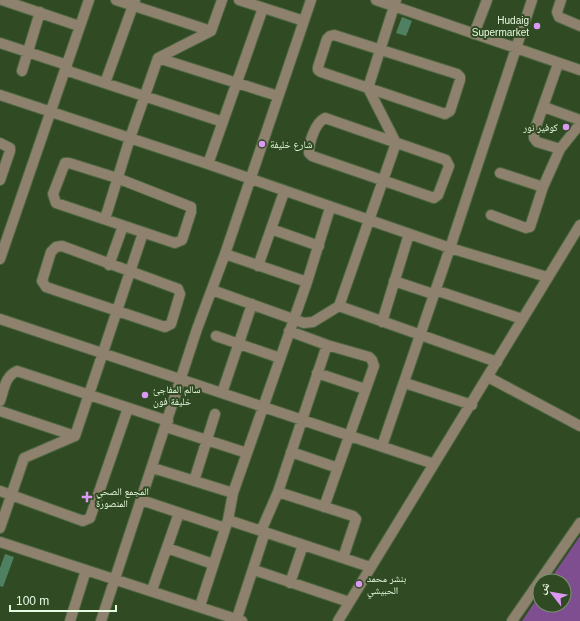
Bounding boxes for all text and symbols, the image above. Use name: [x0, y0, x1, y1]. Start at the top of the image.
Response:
place label: Hudaig Supermarket: [472, 15, 529, 38]
marker: Hudaig Supermarket: [532, 21, 542, 31]
place label: كوفير نور: [522, 122, 558, 133]
marker: كوفير نور: [561, 122, 571, 132]
marker: شارع خليفة: [257, 139, 267, 149]
place label: شارع خليفة: [270, 139, 313, 151]
place label: سالم المفاجئ خليفة فون: [153, 384, 201, 408]
marker: سالم المفاجئ خليفة فون: [140, 390, 150, 400]
place label: المجمع الصحي المنصورة: [96, 486, 149, 509]
marker: المجمع الصحي المنصورة: [81, 491, 93, 503]
place label: بنشر محمد الحبيشي: [367, 573, 406, 598]
north arrow: [532, 573, 572, 613]
marker: بنشر محمد الحبيشي: [354, 579, 364, 589]
text: ش: [535, 579, 553, 597]
scale bar: [10, 587, 116, 613]
text: 100 m: [16, 594, 49, 608]

